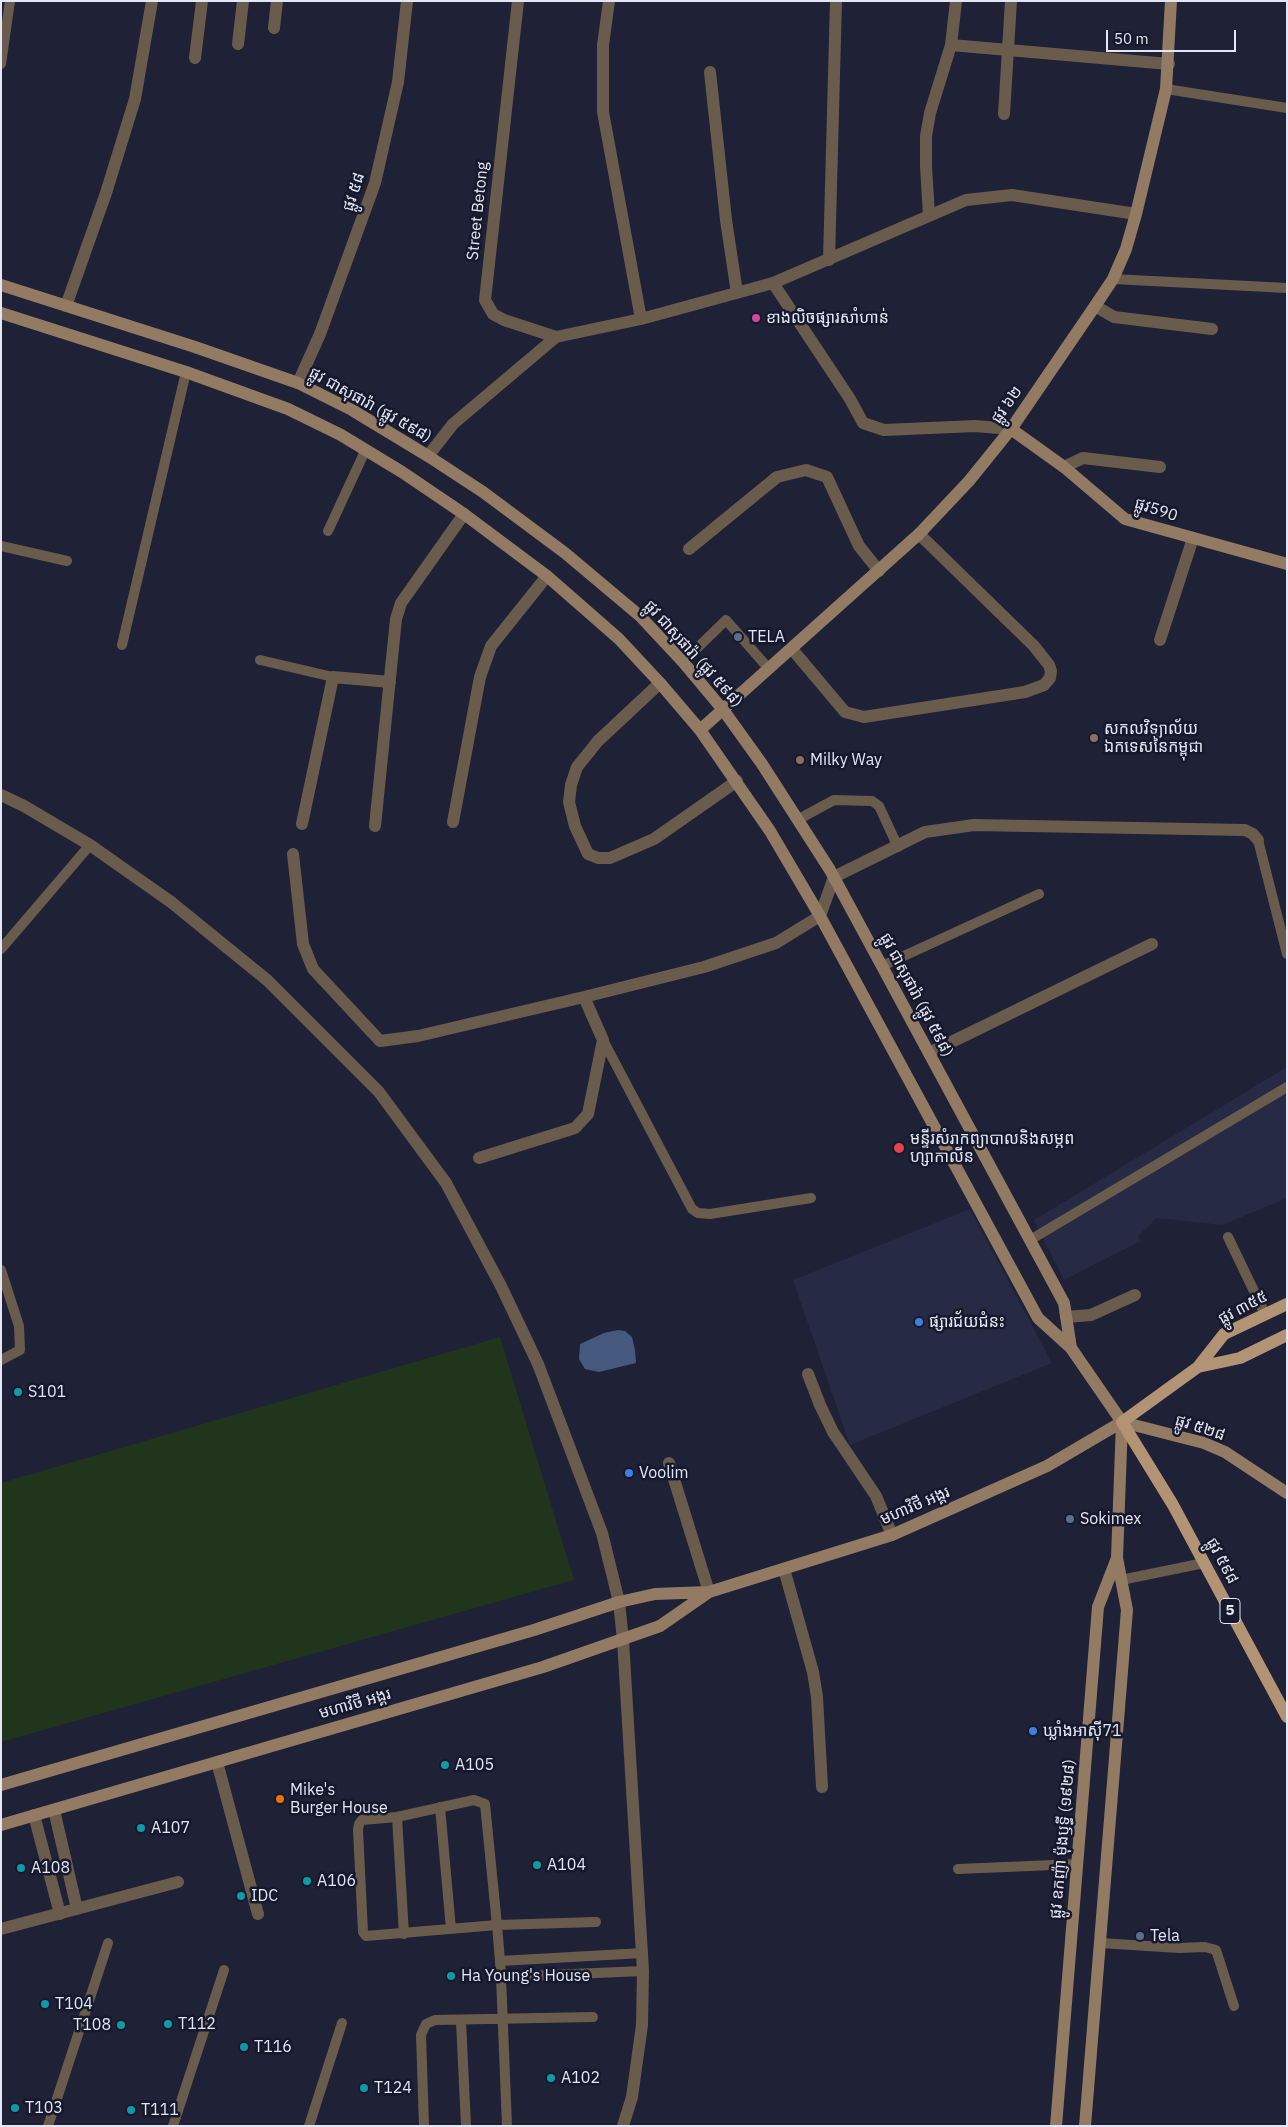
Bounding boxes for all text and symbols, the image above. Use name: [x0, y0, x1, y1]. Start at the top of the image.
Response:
scale bar: [1108, 20, 1238, 52]
text: 50 m: [1114, 29, 1149, 48]
street label: Street Betong: [463, 161, 493, 261]
street label: ផ្លូវ ៥៨: [339, 170, 369, 214]
place label: ខាងលិចផ្សារសាំហាន់: [766, 308, 889, 328]
marker: ខាងលិចផ្សារសាំហាន់: [750, 312, 762, 324]
street label: ផ្លូវ ជាសុផារ៉ា (ផ្លូវ ៥៩៨): [305, 363, 435, 447]
street label: ផ្លូវ ៦២: [987, 383, 1027, 427]
street label: ផ្លូវ590: [1132, 494, 1180, 526]
street label: ផ្លូវ ជាសុផារ៉ា (ផ្លូវ ៥៩៨): [640, 596, 746, 712]
place label: TELA: [748, 627, 785, 647]
marker: TELA: [732, 631, 744, 643]
place label: សកលវិទ្យាល័យ ឯកទេសនៃកម្ពុជា: [1104, 719, 1203, 757]
marker: សកលវិទ្យាល័យ ឯកទេសនៃកម្ពុជា: [1088, 732, 1100, 744]
place label: Milky Way: [810, 750, 882, 770]
marker: Milky Way: [794, 754, 806, 766]
street label: ផ្លូវ ជាសុផារ៉ា (ផ្លូវ ៥៩៨): [875, 930, 957, 1060]
place label: មន្ទីរសំរាកព្យាបាលនិងសម្ភព ហ្សាកាលីន: [910, 1129, 1074, 1167]
marker: មន្ទីរសំរាកព្យាបាលនិងសម្ភព ហ្សាកាលីន: [892, 1141, 906, 1155]
street label: ផ្លូវ ៣៥៥: [1215, 1287, 1271, 1329]
place label: ផ្សារជ័យជំនះ: [929, 1312, 1005, 1332]
marker: ផ្សារជ័យជំនះ: [913, 1316, 925, 1328]
place label: S101: [28, 1382, 66, 1402]
marker: S101: [12, 1386, 24, 1398]
street label: ផ្លូវ ៥២៨: [1173, 1411, 1227, 1445]
place label: Voolim: [639, 1463, 689, 1483]
marker: Voolim: [623, 1467, 635, 1479]
street label: មហាវិថី អង្គរ: [877, 1483, 953, 1529]
place label: Sokimex: [1080, 1509, 1141, 1529]
marker: Sokimex: [1064, 1513, 1076, 1525]
street label: ផ្លូវ ៥៩៨: [1202, 1535, 1242, 1587]
road number: 5: [1220, 1598, 1240, 1624]
street label: មហាវិថី អង្គរ: [317, 1685, 393, 1723]
place label: ឃ្លាំងអាសុី71: [1043, 1721, 1122, 1741]
marker: ឃ្លាំងអាសុី71: [1027, 1725, 1039, 1737]
place label: A105: [455, 1755, 494, 1775]
street label: ផ្លូវ ឧកញ៉ា ម៉ុងឫទ្ធី (១៩២៨): [1046, 1758, 1080, 1920]
marker: A105: [439, 1759, 451, 1771]
place label: Mike's Burger House: [290, 1780, 388, 1818]
marker: Mike's Burger House: [274, 1793, 286, 1805]
place label: A107: [151, 1818, 190, 1838]
marker: A107: [135, 1822, 147, 1834]
place label: A104: [547, 1855, 586, 1875]
place label: A108: [31, 1858, 70, 1878]
marker: A104: [531, 1859, 543, 1871]
marker: A108: [15, 1862, 27, 1874]
place label: A106: [317, 1871, 356, 1891]
marker: A106: [301, 1875, 313, 1887]
place label: IDC: [251, 1886, 278, 1906]
marker: IDC: [235, 1890, 247, 1902]
place label: Tela: [1150, 1926, 1180, 1946]
marker: Tela: [1134, 1930, 1146, 1942]
place label: Ha Young's House: [461, 1966, 590, 1986]
marker: Ha Young's House: [445, 1970, 457, 1982]
place label: T104: [55, 1994, 93, 2014]
marker: T104: [39, 1998, 51, 2010]
place label: T112: [178, 2014, 216, 2034]
place label: T108: [73, 2015, 111, 2035]
marker: T112: [162, 2018, 174, 2030]
marker: T108: [115, 2019, 127, 2031]
place label: T116: [254, 2037, 292, 2057]
marker: T116: [238, 2041, 250, 2053]
place label: A102: [561, 2068, 600, 2088]
marker: A102: [545, 2072, 557, 2084]
place label: T124: [374, 2078, 412, 2098]
marker: T124: [358, 2082, 370, 2094]
place label: T103: [25, 2098, 63, 2118]
place label: T111: [141, 2100, 179, 2120]
marker: T103: [9, 2102, 21, 2114]
marker: T111: [125, 2104, 137, 2116]

